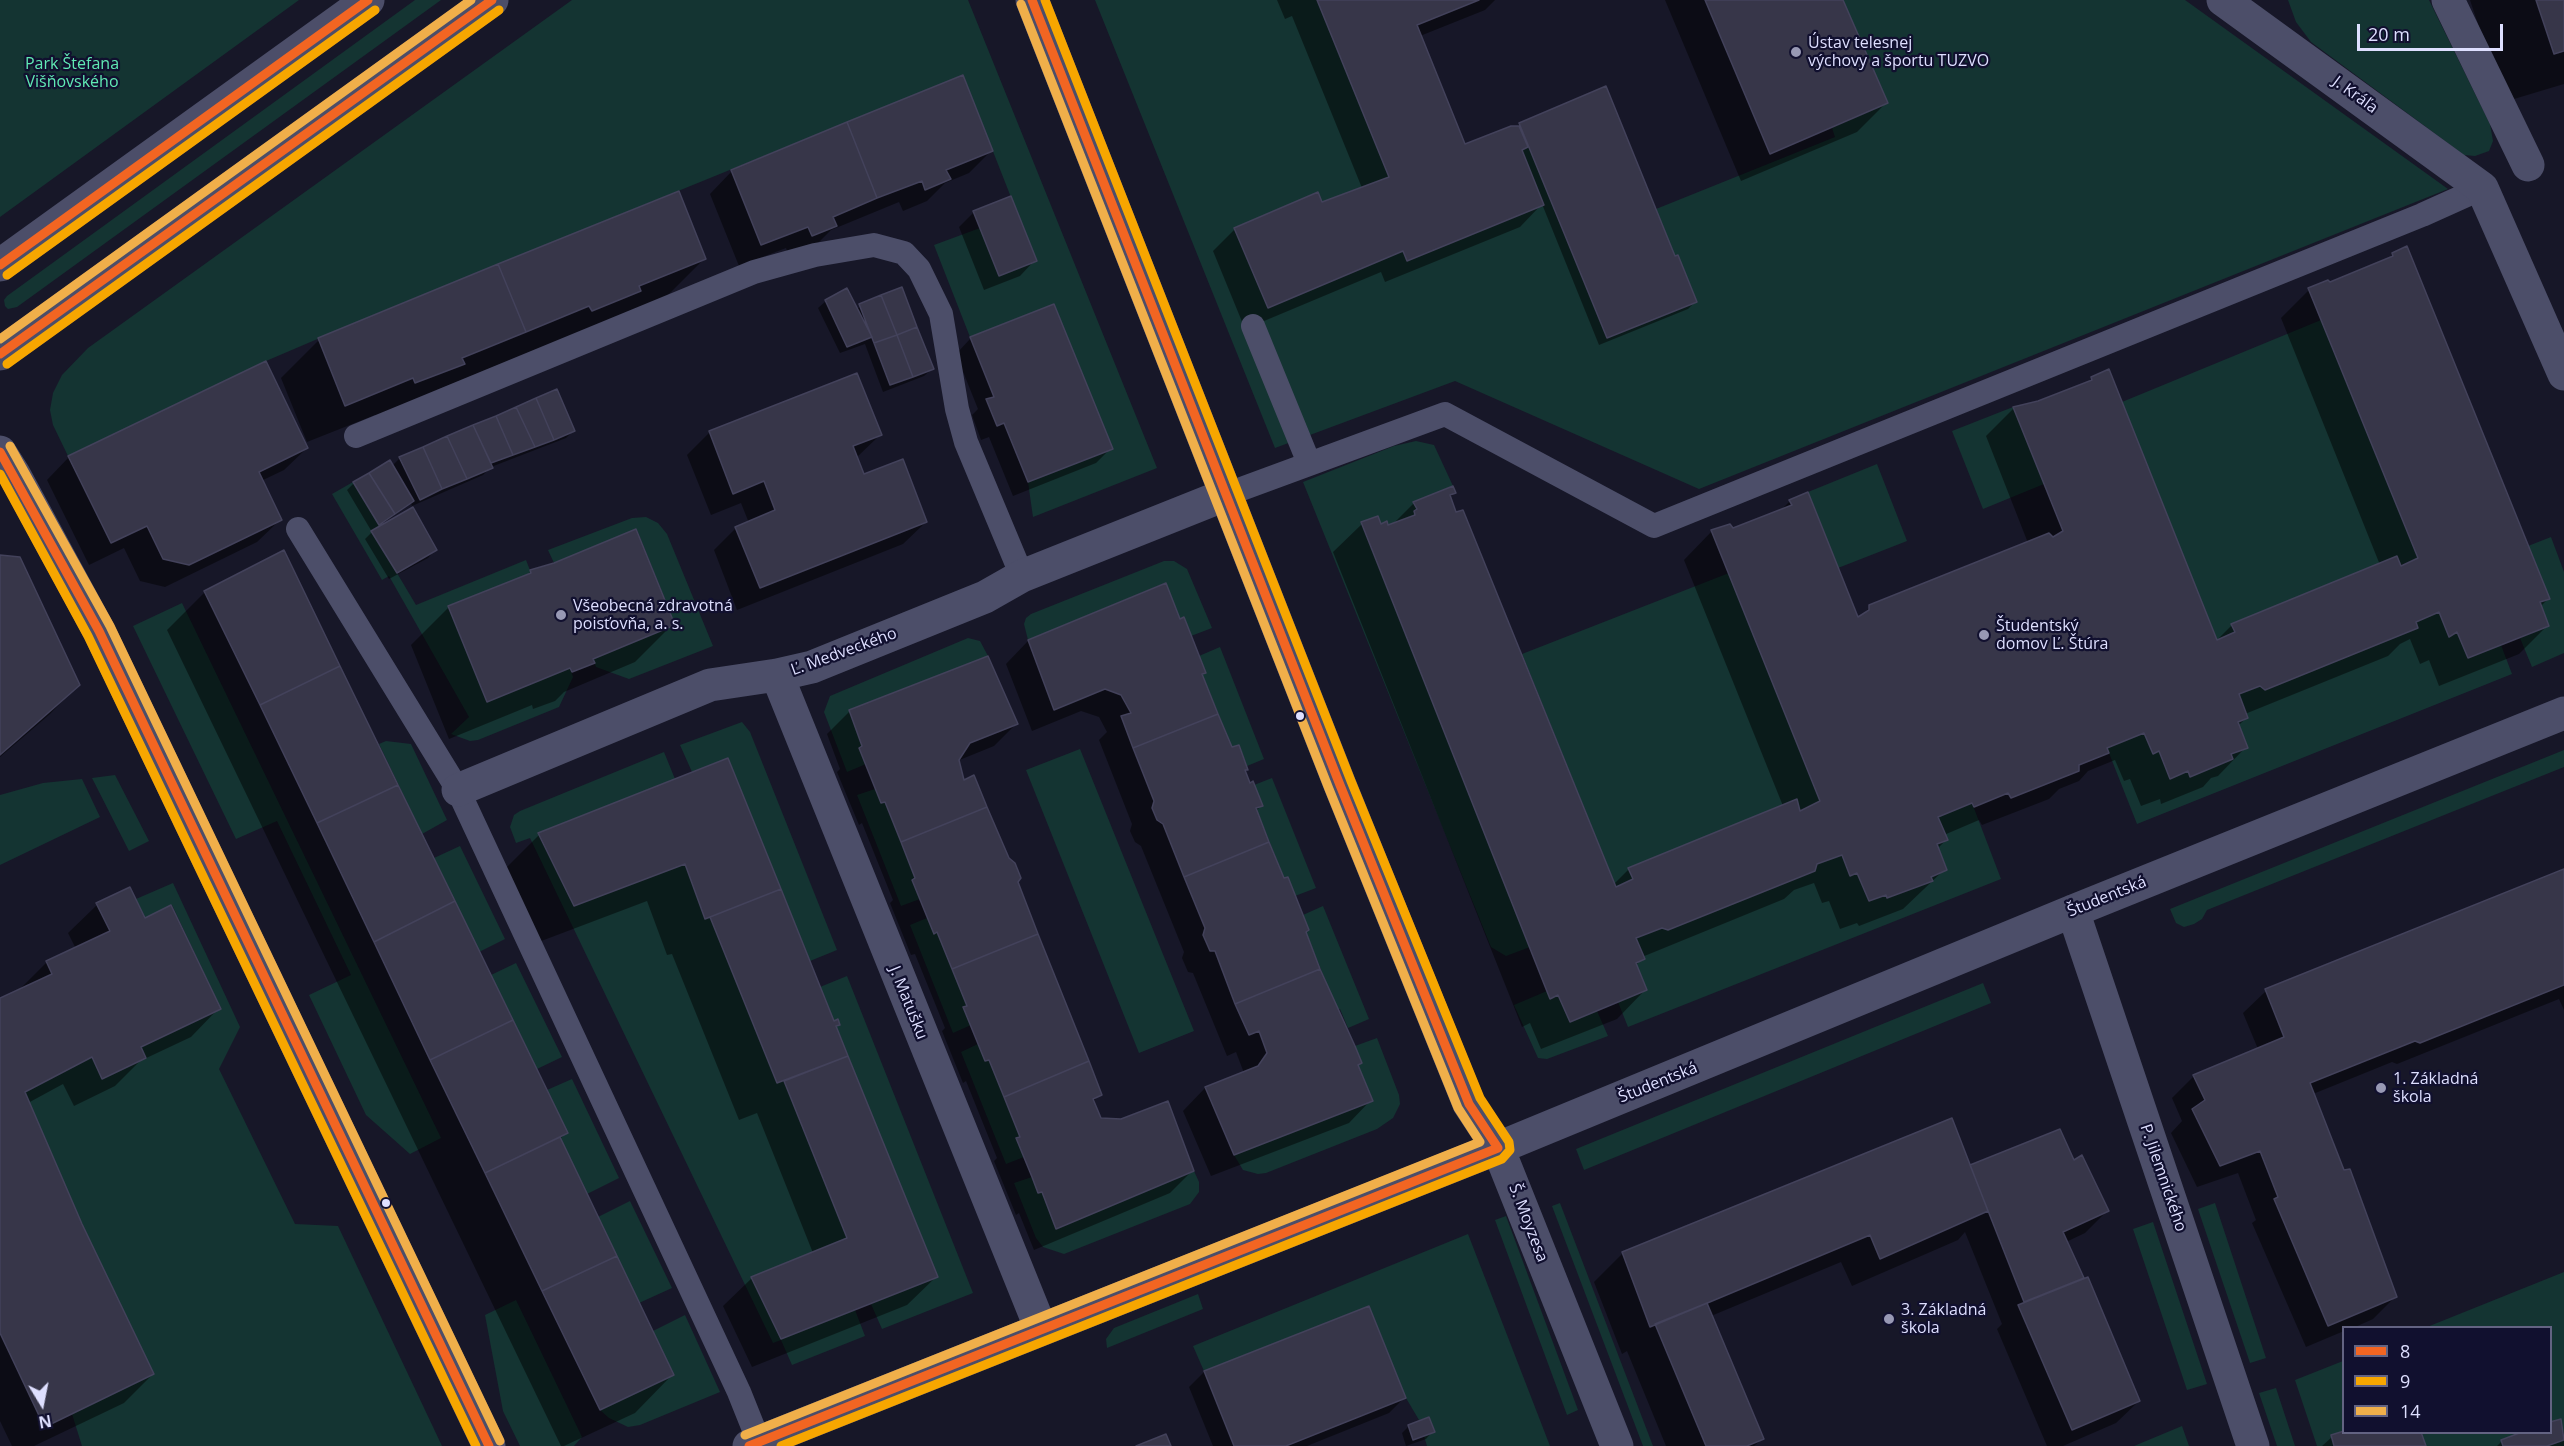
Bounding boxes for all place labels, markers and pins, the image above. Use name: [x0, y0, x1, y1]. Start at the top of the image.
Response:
place label: Ústav telesnej výchovy a športu TUZVO: [1808, 33, 1989, 71]
marker: Ústav telesnej výchovy a športu TUZVO: [1789, 45, 1803, 59]
place label: Všeobecná zdravotná poisťovňa, a. s.: [573, 596, 733, 634]
marker: Všeobecná zdravotná poisťovňa, a. s.: [554, 608, 568, 622]
place label: Študentský domov Ľ. Štúra: [1996, 616, 2108, 654]
marker: Študentský domov Ľ. Štúra: [1977, 628, 1991, 642]
unlabelled marker: [1294, 710, 1306, 722]
place label: 1. Základná škola: [2393, 1069, 2478, 1107]
marker: 1. Základná škola: [2374, 1081, 2388, 1095]
unlabelled marker: [380, 1197, 392, 1209]
place label: 3. Základná škola: [1901, 1300, 1986, 1338]
marker: 3. Základná škola: [1882, 1312, 1896, 1326]

